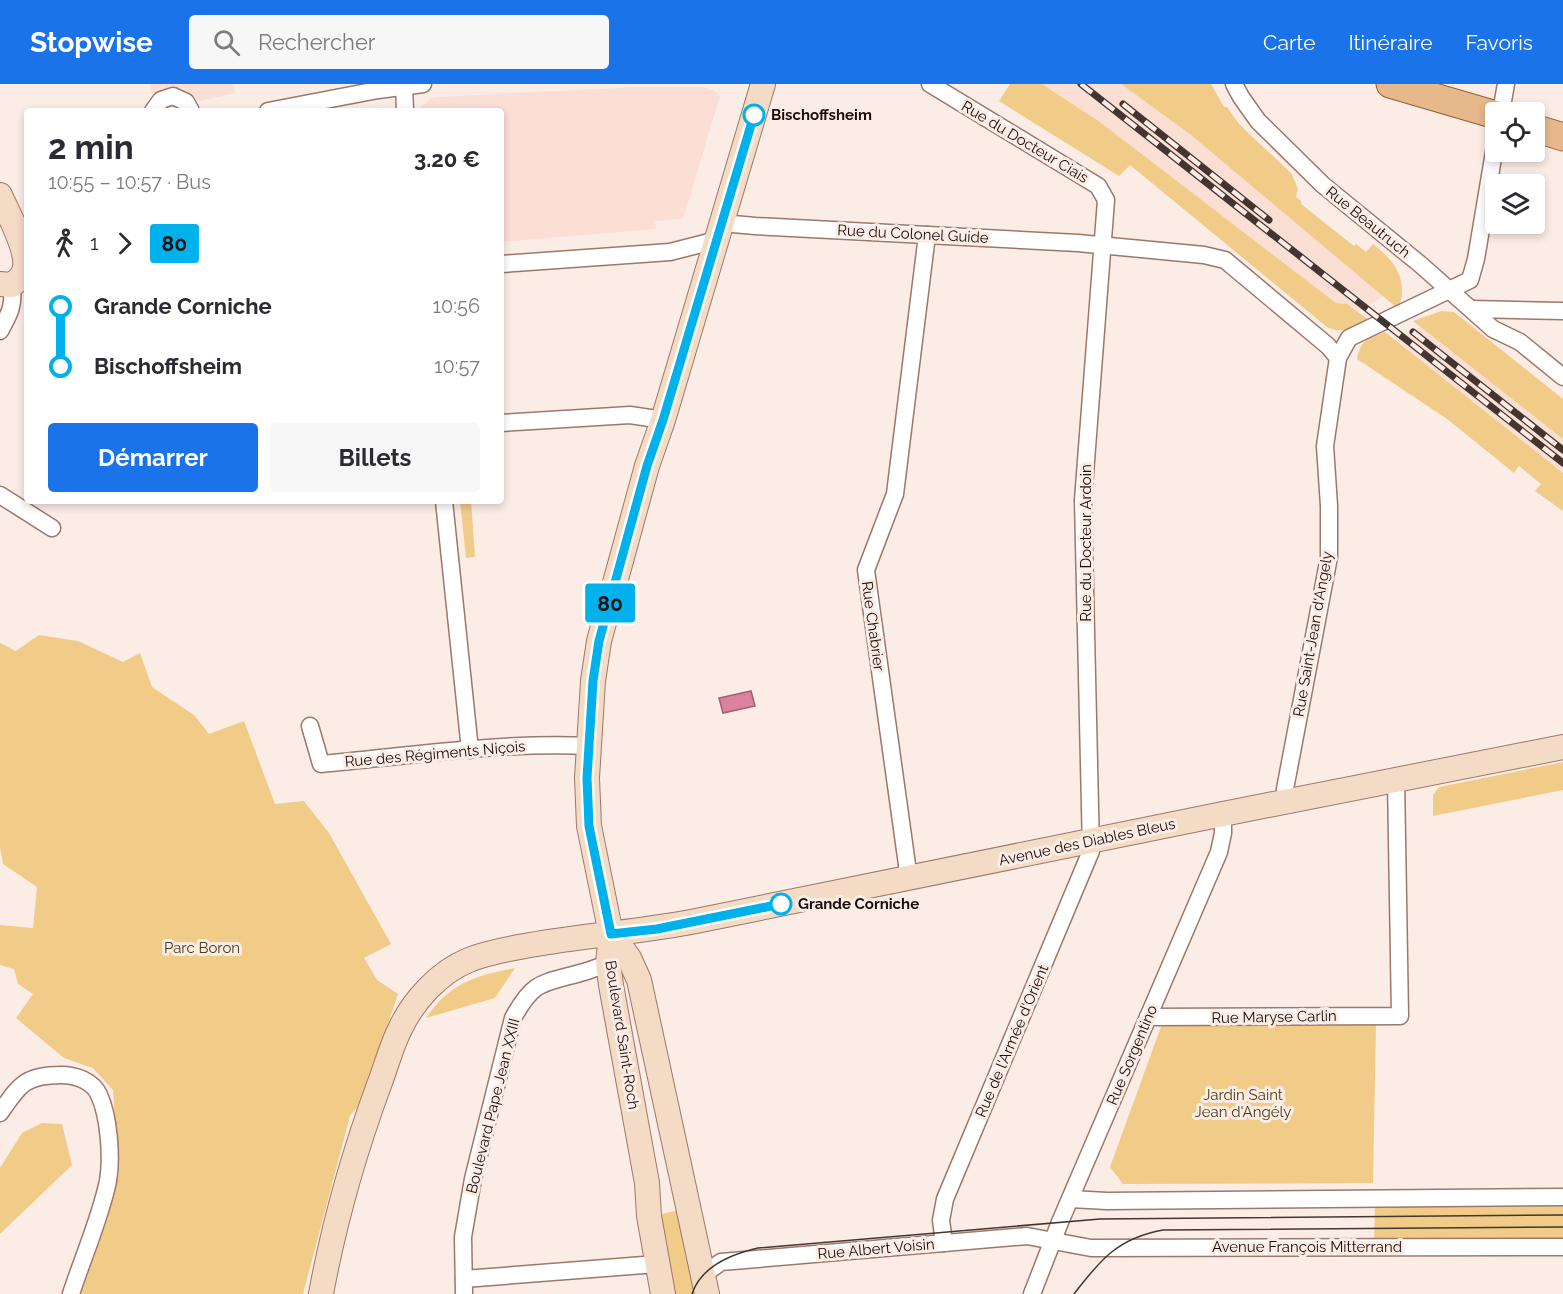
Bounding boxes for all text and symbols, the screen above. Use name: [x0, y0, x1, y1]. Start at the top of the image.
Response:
search box: [189, 15, 609, 69]
text: Stopwise: [30, 26, 153, 59]
icon: search: [210, 26, 243, 59]
text: Rechercher: [258, 29, 376, 55]
text: Carte: [1263, 30, 1315, 55]
text: Itinéraire: [1348, 30, 1432, 55]
text: Favoris: [1465, 30, 1533, 55]
street label: Rue du Docteur Ciais: [958, 97, 1092, 187]
map controls: [1485, 102, 1545, 234]
button: locate: [1485, 102, 1545, 162]
marker: Bischoffsheim: [743, 104, 765, 126]
place label: Bischoffsheim: [771, 106, 872, 124]
text: 2 min: [48, 128, 134, 167]
text: 3.20 €: [414, 146, 480, 172]
text: 10:55 – 10:57 · Bus: [48, 170, 211, 194]
button: layers: [1485, 174, 1545, 234]
street label: Rue Beautruch: [1322, 183, 1414, 261]
street label: Rue du Colonel Guide: [837, 221, 989, 247]
icon: walk: [48, 227, 81, 260]
icon: forward: [108, 227, 141, 260]
text: 1: [90, 231, 99, 255]
text: 80: [162, 231, 187, 256]
text: Grande Corniche: [94, 293, 272, 319]
text: 10:56: [432, 294, 480, 318]
text: Bischoffsheim: [94, 353, 242, 379]
text: 10:57: [434, 354, 480, 378]
button: Démarrer: [48, 423, 258, 492]
button: Billets: [270, 423, 480, 492]
street label: Rue du Docteur Ardoin: [1077, 464, 1095, 622]
street label: Rue Saint-Jean d'Angely: [1290, 550, 1336, 718]
street label: Rue Chabrier: [858, 580, 888, 673]
line badge: 80: [583, 584, 637, 622]
text: 80: [597, 591, 623, 616]
street label: Rue des Régiments Niçois: [344, 737, 526, 771]
street label: Avenue des Diables Bleus: [997, 814, 1177, 870]
marker: Grande Corniche: [770, 893, 792, 915]
place label: Grande Corniche: [798, 895, 919, 913]
park label: Parc Boron: [164, 939, 240, 957]
street label: Boulevard Saint-Roch: [601, 959, 643, 1111]
street label: Rue de l'Armée d'Orient: [972, 962, 1052, 1120]
street label: Rue Sorgentino: [1103, 1002, 1161, 1108]
street label: Rue Maryse Carlin: [1211, 1007, 1337, 1027]
street label: Boulevard Pape Jean XXIII: [462, 1016, 524, 1196]
park label: Jardin Saint Jean d'Angély: [1195, 1086, 1291, 1121]
street label: Rue Albert Voisin: [817, 1235, 935, 1263]
street label: Avenue François Mitterrand: [1212, 1238, 1402, 1256]

